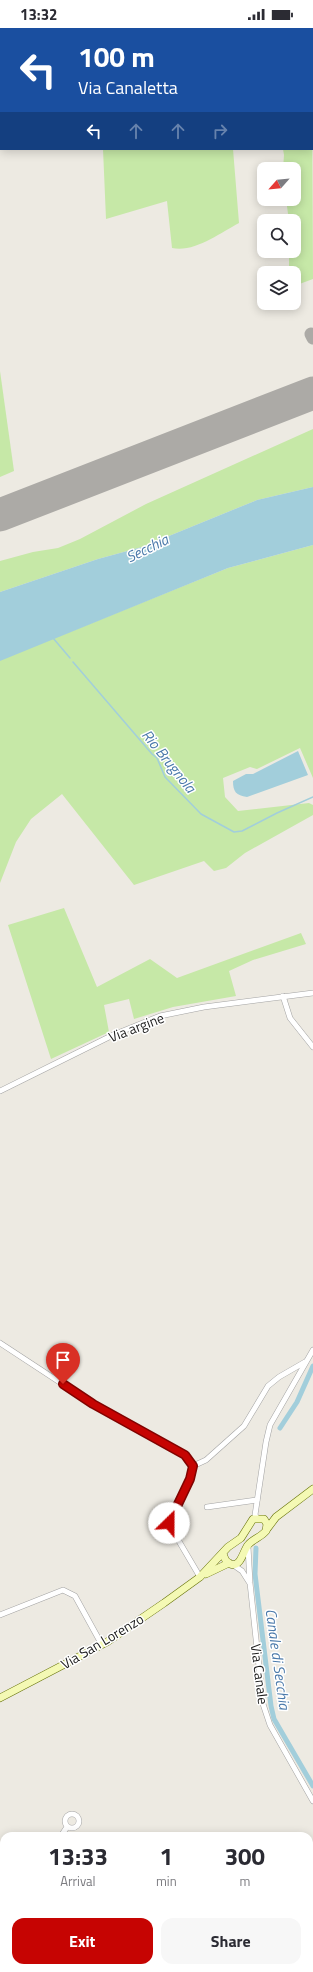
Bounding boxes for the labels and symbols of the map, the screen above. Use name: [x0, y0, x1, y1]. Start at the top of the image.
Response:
north arrow: [257, 162, 301, 206]
water label: Secchia: [122, 527, 173, 568]
water label: Rio Brugnola: [136, 724, 203, 799]
street label: Via argine: [105, 1007, 167, 1047]
pin: [46, 1343, 80, 1384]
position arrow: [148, 1502, 190, 1544]
water label: Canale di Secchia: [260, 1607, 297, 1712]
street label: Via San Lorenzo: [56, 1608, 148, 1674]
street label: Via Canale: [246, 1643, 274, 1705]

